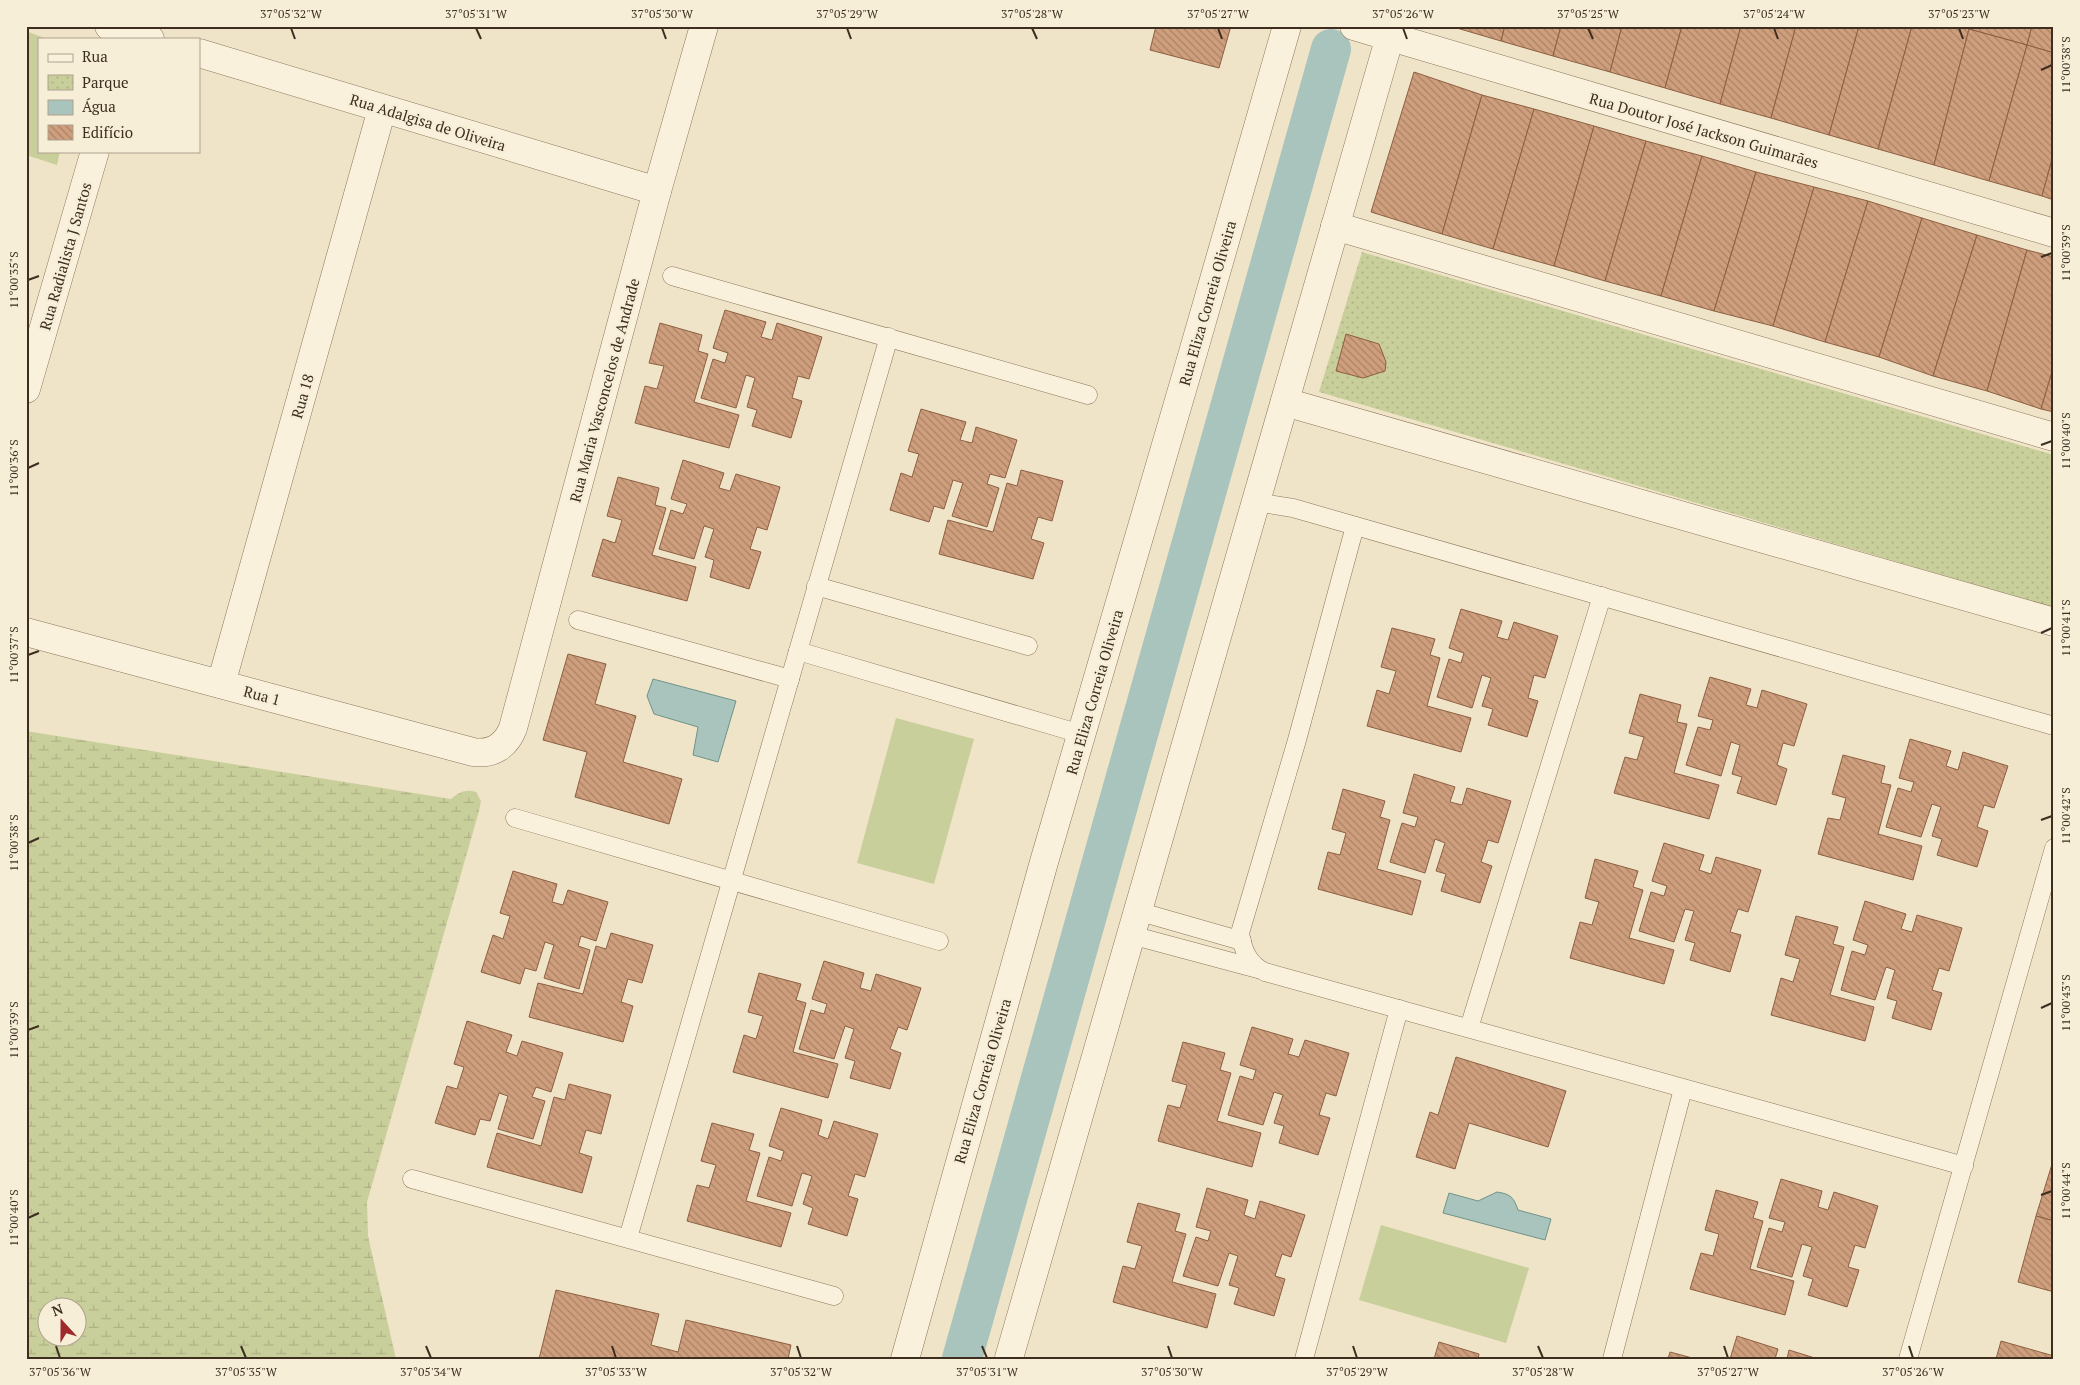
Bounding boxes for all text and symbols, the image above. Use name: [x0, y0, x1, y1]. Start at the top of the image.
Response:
text: 37°05'32"W: [260, 6, 323, 21]
text: 37°05'31"W: [445, 6, 508, 21]
text: 37°05'30"W: [631, 6, 694, 21]
text: 37°05'29"W: [816, 6, 879, 21]
text: 37°05'28"W: [1001, 6, 1064, 21]
text: 37°05'27"W: [1187, 6, 1250, 21]
text: 37°05'26"W: [1372, 6, 1435, 21]
text: 37°05'25"W: [1557, 6, 1620, 21]
text: 37°05'24"W: [1743, 6, 1806, 21]
text: 37°05'23"W: [1928, 6, 1991, 21]
text: 11°00'38"S: [2058, 36, 2073, 94]
legend: [38, 38, 200, 152]
text: Rua: [82, 46, 108, 66]
text: Parque: [82, 72, 129, 92]
street label: Rua Doutor José Jackson Guimarães: [1587, 88, 1821, 172]
street label: Rua Adalgisa de Oliveira: [347, 89, 509, 155]
text: Água: [82, 96, 116, 116]
text: Edifício: [82, 122, 133, 142]
street label: Rua Radialista J Santos: [34, 180, 96, 332]
street label: Rua Eliza Correia Oliveira: [1174, 218, 1240, 388]
text: 11°00'39"S: [2058, 224, 2073, 282]
text: 11°00'35"S: [6, 251, 21, 309]
street label: Rua Maria Vasconcelos de Andrade: [564, 276, 644, 504]
street label: Rua 18: [286, 371, 318, 421]
text: 11°00'40"S: [2058, 412, 2073, 470]
text: 11°00'36"S: [6, 439, 21, 497]
text: 11°00'41"S: [2058, 599, 2073, 657]
street label: Rua Eliza Correia Oliveira: [1061, 607, 1127, 777]
text: 11°00'37"S: [6, 626, 21, 684]
street label: Rua 1: [241, 681, 283, 709]
text: 11°00'42"S: [2058, 787, 2073, 845]
text: 11°00'38"S: [6, 814, 21, 872]
text: 11°00'43"S: [2058, 974, 2073, 1032]
street label: Rua Eliza Correia Oliveira: [949, 996, 1015, 1166]
text: 11°00'39"S: [6, 1001, 21, 1059]
text: 11°00'44"S: [2058, 1162, 2073, 1220]
text: 11°00'40"S: [6, 1189, 21, 1247]
north arrow: [38, 1298, 88, 1348]
text: N: [49, 1298, 66, 1320]
text: 37°05'36"W: [29, 1364, 92, 1379]
text: 37°05'35"W: [215, 1364, 278, 1379]
text: 37°05'34"W: [400, 1364, 463, 1379]
text: 37°05'33"W: [585, 1364, 648, 1379]
text: 37°05'32"W: [770, 1364, 833, 1379]
text: 37°05'31"W: [956, 1364, 1019, 1379]
text: 37°05'30"W: [1141, 1364, 1204, 1379]
text: 37°05'29"W: [1326, 1364, 1389, 1379]
text: 37°05'28"W: [1512, 1364, 1575, 1379]
text: 37°05'27"W: [1697, 1364, 1760, 1379]
text: 37°05'26"W: [1882, 1364, 1945, 1379]

